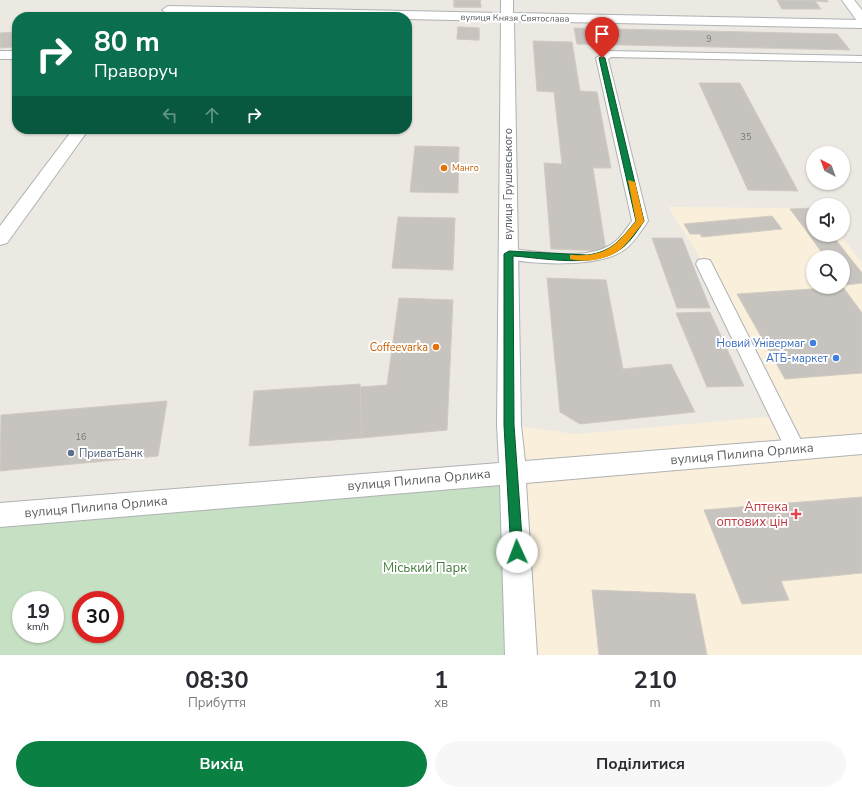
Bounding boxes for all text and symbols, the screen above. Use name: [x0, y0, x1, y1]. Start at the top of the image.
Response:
street label: вулиця Князя Святослава: [460, 11, 570, 25]
pin: [585, 17, 619, 58]
text: 80 m: [94, 23, 160, 61]
icon: arrive: [591, 23, 613, 45]
icon: right: [28, 28, 80, 80]
house number: 9: [706, 33, 712, 45]
text: Праворуч: [94, 59, 178, 83]
icon: left: [159, 104, 181, 126]
icon: ahead: [201, 104, 223, 126]
icon: right: [243, 104, 265, 126]
street label: вулиця Грушевського: [501, 128, 516, 240]
house number: 35: [741, 131, 751, 143]
north arrow: [806, 146, 850, 190]
map controls: [806, 146, 850, 294]
place label: Манго: [452, 162, 479, 174]
marker: Манго: [439, 163, 449, 173]
button: sound: [806, 198, 850, 242]
button: search: [806, 250, 850, 294]
place label: Новий Універмаг: [717, 336, 805, 351]
marker: Новий Універмаг: [808, 338, 818, 348]
place label: Coffeevarka: [370, 340, 428, 355]
marker: Coffeevarka: [431, 342, 441, 352]
place label: АТБ-маркет: [766, 351, 828, 366]
marker: АТБ-маркет: [831, 353, 841, 363]
house number: 16: [76, 431, 86, 443]
street label: вулиця Пилипа Орлика: [670, 439, 814, 469]
place label: ПриватБанк: [79, 446, 143, 461]
marker: ПриватБанк: [66, 448, 76, 458]
street label: вулиця Пилипа Орлика: [347, 465, 491, 495]
street label: вулиця Пилипа Орлика: [24, 492, 168, 522]
place label: Аптека оптових цін: [716, 498, 788, 531]
marker: Аптека оптових цін: [791, 509, 801, 519]
position arrow: [496, 531, 538, 573]
park label: Міський Парк: [383, 559, 467, 577]
speed limit sign: 30: [72, 591, 124, 643]
text: 19: [26, 598, 50, 625]
text: km/h: [27, 620, 49, 634]
text: 08:30: [185, 664, 249, 696]
text: 1: [434, 664, 448, 696]
text: 210: [634, 664, 677, 696]
text: Прибуття: [188, 694, 246, 712]
text: хв: [434, 694, 448, 712]
text: m: [650, 694, 661, 712]
button: Вихід: [16, 741, 427, 787]
button: Поділитися: [435, 741, 846, 787]

